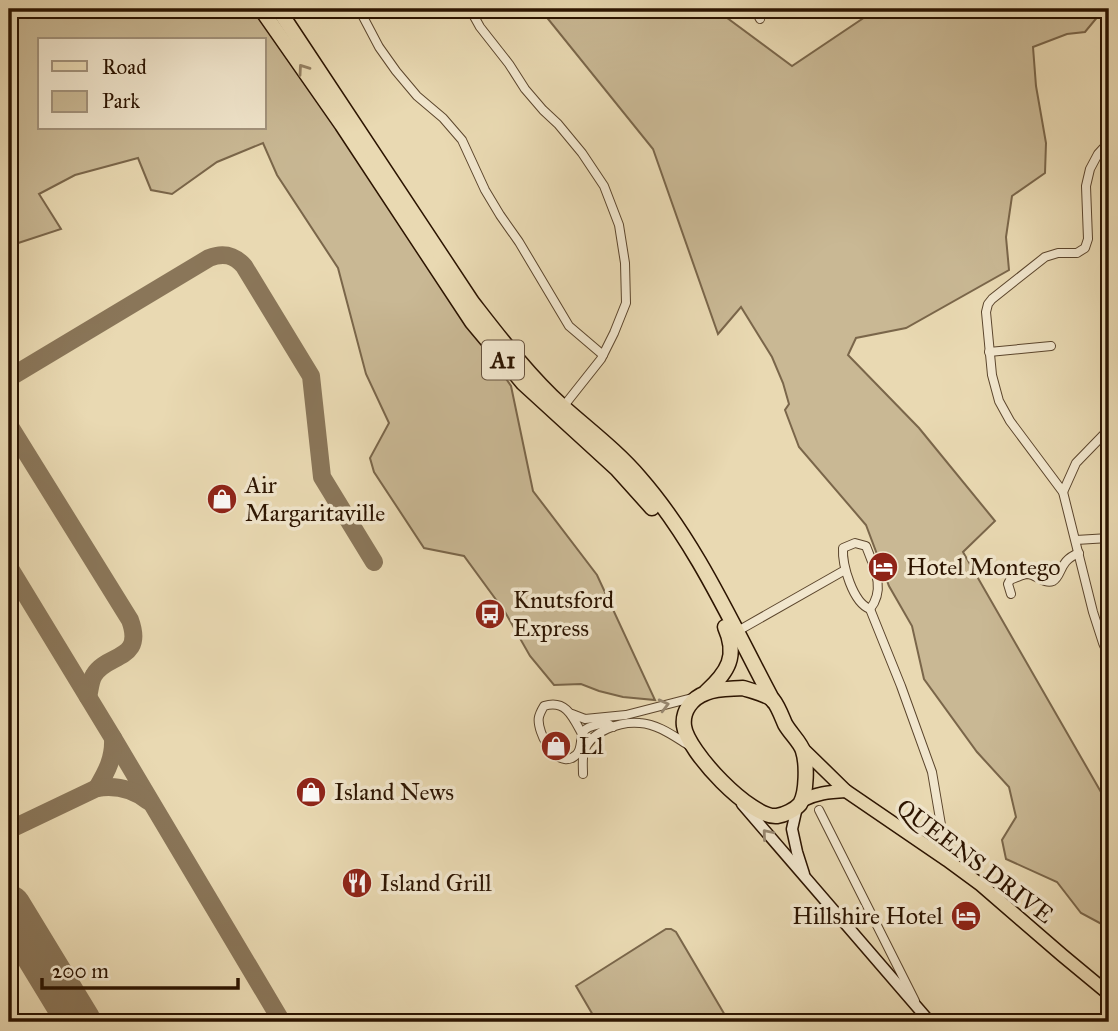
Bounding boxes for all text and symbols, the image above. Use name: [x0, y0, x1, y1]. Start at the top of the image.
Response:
legend: [38, 38, 266, 130]
text: Road: [102, 54, 147, 80]
one-way arrow: [299, 64, 311, 77]
text: Park: [102, 88, 140, 114]
road number: A1: [482, 340, 524, 380]
place label: Air Margaritaville: [244, 470, 385, 528]
shop icon: Air Margaritaville: [205, 482, 239, 516]
hotel icon: Hotel Montego: [866, 550, 900, 584]
place label: Hotel Montego: [906, 552, 1060, 582]
place label: Knutsford Express: [513, 585, 614, 643]
bus stop icon: Knutsford Express: [473, 597, 507, 631]
one-way arrow: [658, 699, 670, 713]
shop icon: Ll: [539, 729, 573, 763]
place label: Ll: [579, 731, 604, 761]
shop icon: Island News: [294, 775, 328, 809]
place label: Island News: [334, 777, 454, 807]
street label: QUEENS DRIVE: [891, 792, 1059, 930]
one-way arrow: [763, 829, 775, 842]
restaurant icon: Island Grill: [340, 866, 374, 900]
place label: Island Grill: [380, 868, 492, 898]
hotel icon: Hillshire Hotel: [949, 899, 983, 933]
place label: Hillshire Hotel: [792, 901, 944, 931]
scale bar: [42, 947, 238, 991]
text: 200 m: [52, 958, 109, 984]

